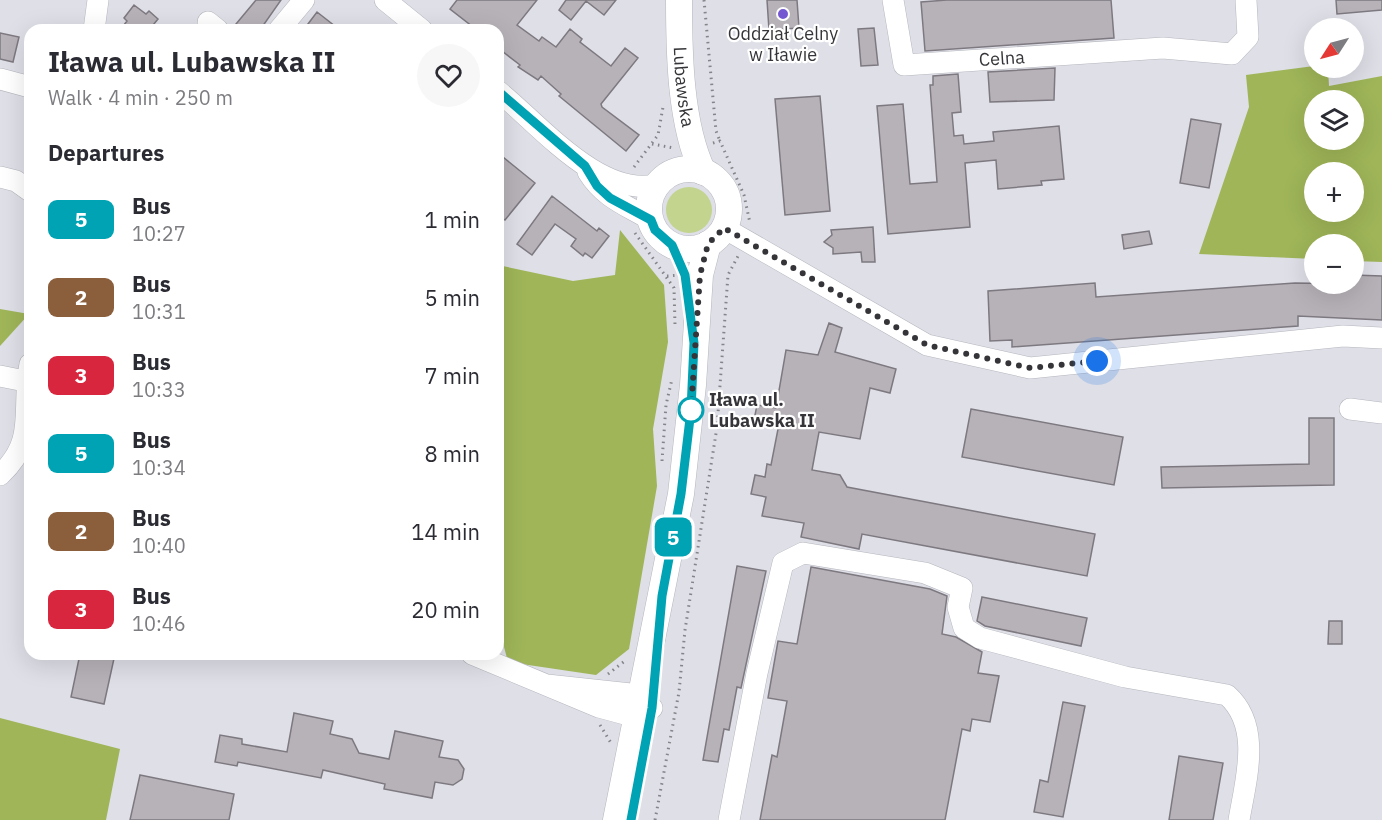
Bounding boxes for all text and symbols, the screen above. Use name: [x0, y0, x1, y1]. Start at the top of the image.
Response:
marker: Oddział Celny w Iławie: [776, 7, 790, 21]
north arrow: [1304, 18, 1364, 78]
map controls: [1304, 18, 1364, 294]
place label: Oddział Celny w Iławie: [728, 22, 838, 66]
text: Iława ul. Lubawska II: [48, 43, 336, 80]
button: heart: [417, 44, 480, 107]
street label: Celna: [978, 45, 1026, 71]
street label: Lubawska: [669, 46, 700, 129]
text: Walk · 4 min · 250 m: [48, 84, 233, 111]
button: layers: [1304, 90, 1364, 150]
text: Departures: [48, 138, 164, 167]
button: +: [1304, 162, 1364, 222]
text: Bus: [132, 191, 171, 220]
text: 5: [75, 205, 87, 233]
text: 1 min: [424, 205, 480, 234]
text: 10:27: [132, 220, 186, 247]
button: −: [1304, 234, 1364, 294]
text: Bus: [132, 269, 171, 298]
text: 2: [75, 283, 87, 311]
text: 5 min: [424, 283, 480, 312]
text: 10:31: [132, 298, 186, 325]
your location: [1082, 346, 1112, 376]
text: Bus: [132, 347, 171, 376]
text: 3: [75, 361, 87, 389]
text: 7 min: [424, 361, 480, 390]
text: 10:33: [132, 376, 186, 403]
place label: Iława ul. Lubawska II: [709, 388, 815, 432]
marker: Iława ul. Lubawska II: [678, 397, 704, 423]
text: Bus: [132, 425, 171, 454]
text: 5: [75, 439, 87, 467]
text: 8 min: [424, 439, 480, 468]
text: 10:34: [132, 454, 186, 481]
text: Bus: [132, 503, 171, 532]
text: 2: [75, 517, 87, 545]
text: 14 min: [411, 517, 480, 546]
line badge: 5: [654, 518, 692, 556]
text: 5: [667, 523, 679, 551]
text: 10:40: [132, 532, 186, 559]
text: Bus: [132, 581, 171, 610]
text: 3: [75, 595, 87, 623]
text: 20 min: [411, 595, 480, 624]
text: 10:46: [132, 610, 186, 637]

